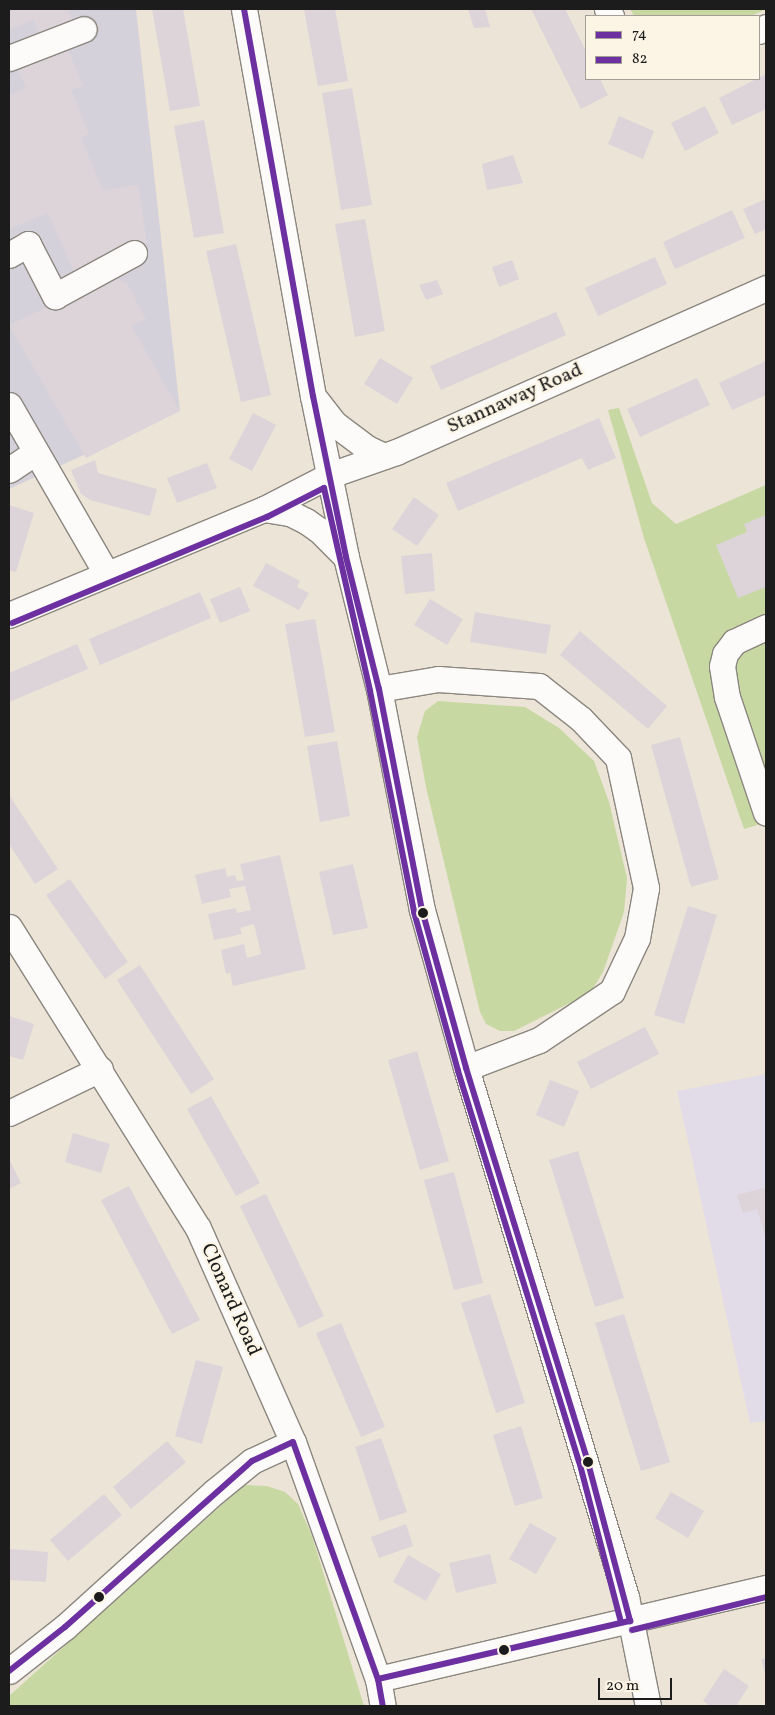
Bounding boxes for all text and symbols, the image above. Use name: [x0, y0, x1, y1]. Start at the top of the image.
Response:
legend: [585, 15, 760, 80]
text: 74: [632, 24, 647, 45]
text: 82: [632, 49, 648, 70]
street label: Stannaway Road: [443, 358, 587, 440]
unlabelled marker: [418, 908, 428, 918]
street label: Clonard Road: [195, 1240, 265, 1360]
unlabelled marker: [583, 1457, 593, 1467]
unlabelled marker: [94, 1592, 104, 1602]
unlabelled marker: [499, 1645, 509, 1655]
scale bar: [600, 1668, 674, 1700]
text: 20 m: [606, 1676, 639, 1697]

